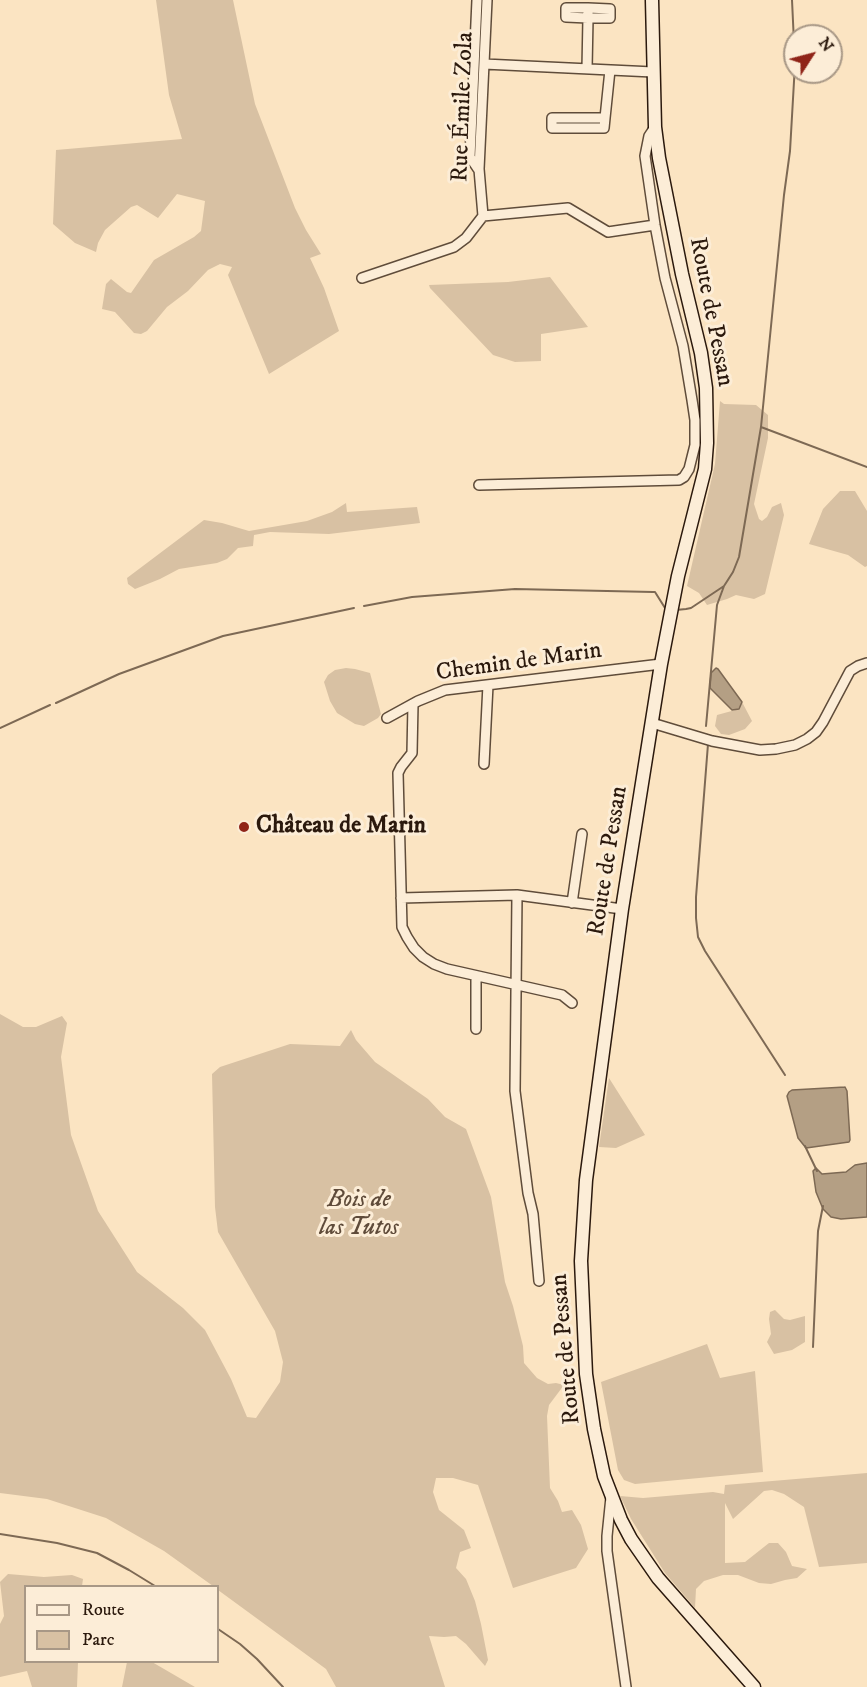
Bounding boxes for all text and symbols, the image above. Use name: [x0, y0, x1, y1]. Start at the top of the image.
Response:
north arrow: [783, 24, 843, 84]
street label: Rue Émile Zola: [447, 31, 481, 183]
text: N: [814, 33, 838, 56]
street label: Route de Pessan: [681, 235, 739, 389]
street label: Chemin de Marin: [434, 637, 604, 689]
street label: Route de Pessan: [583, 784, 635, 938]
place label: Château de Marin: [256, 813, 426, 841]
marker: Château de Marin: [237, 820, 251, 834]
park label: Bois de las Tutos: [319, 1187, 399, 1243]
street label: Route de Pessan: [546, 1272, 588, 1426]
legend: [24, 1585, 219, 1663]
text: Route: [82, 1599, 125, 1621]
text: Parc: [82, 1629, 114, 1651]

